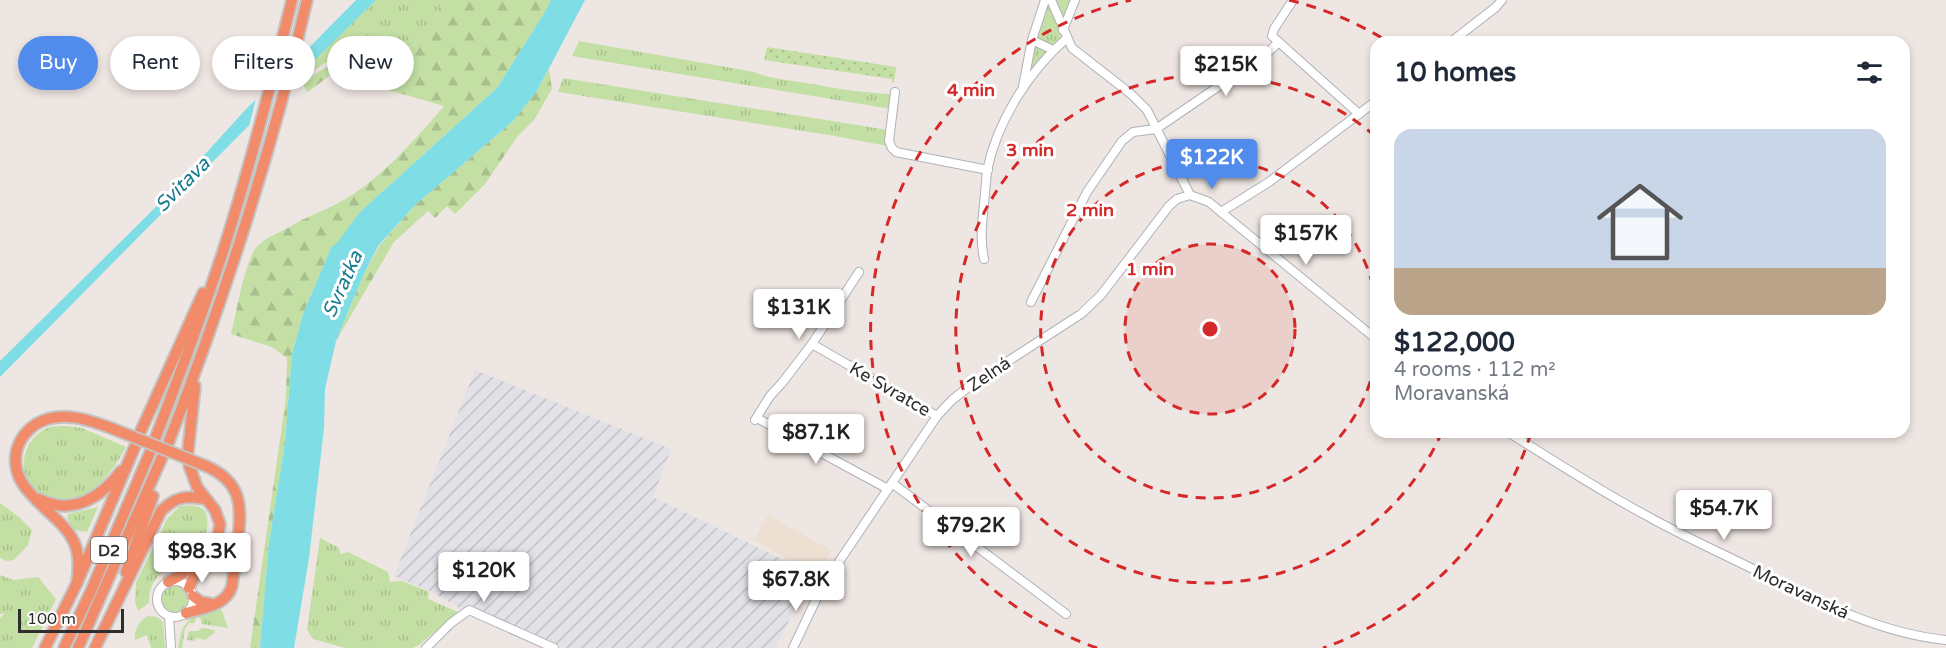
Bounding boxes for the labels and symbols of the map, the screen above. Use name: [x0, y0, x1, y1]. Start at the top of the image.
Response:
pin: $215K: [1184, 46, 1268, 97]
text: 4 min: [947, 79, 995, 101]
text: 3 min: [1006, 139, 1054, 161]
pin: $122K: [1170, 139, 1254, 190]
water label: Svitava: [150, 152, 216, 217]
text: 2 min: [1066, 199, 1114, 221]
pin: $157K: [1264, 215, 1348, 266]
water label: Svratka: [318, 247, 369, 322]
text: 1 min: [1126, 258, 1174, 280]
pin: $131K: [757, 289, 841, 340]
centre of rings: [1200, 319, 1220, 339]
street label: Zelná: [963, 352, 1015, 396]
street label: Ke Svratce: [845, 357, 935, 421]
pin: $87.1K: [767, 414, 865, 465]
pin: $54.7K: [1675, 490, 1773, 541]
pin: $79.2K: [922, 507, 1020, 558]
pin: $98.3K: [153, 533, 251, 584]
road number: D2: [91, 537, 127, 563]
pin: $120K: [442, 552, 526, 603]
street label: Moravanská: [1749, 560, 1853, 624]
pin: $67.8K: [747, 561, 845, 612]
scale bar: [18, 606, 124, 634]

